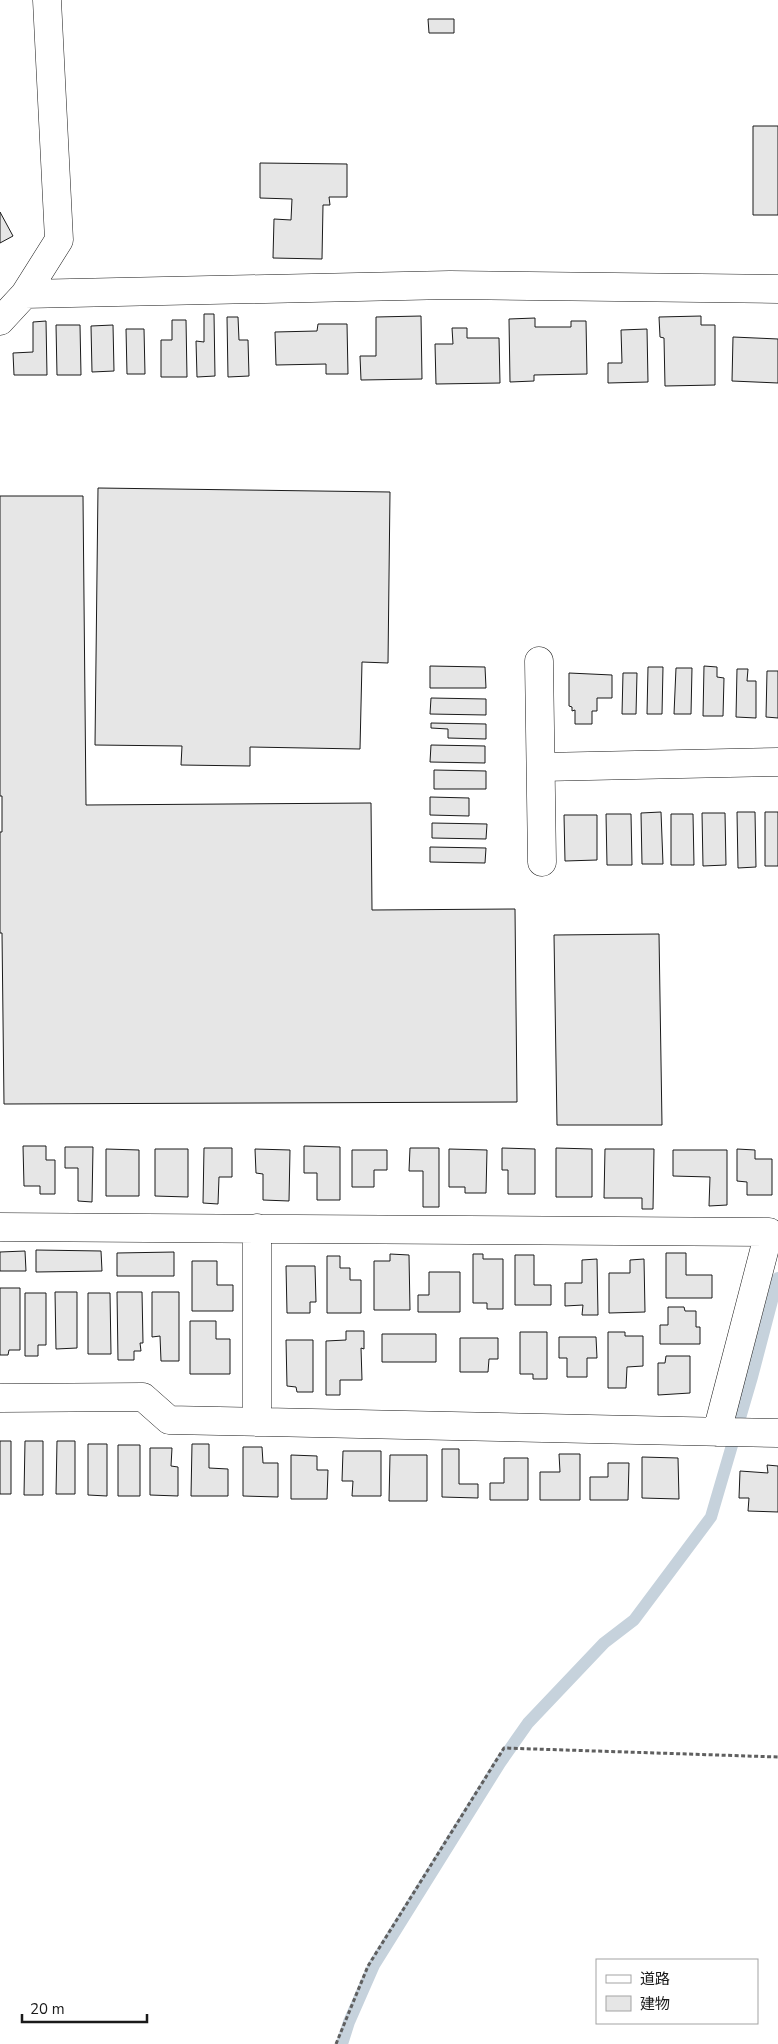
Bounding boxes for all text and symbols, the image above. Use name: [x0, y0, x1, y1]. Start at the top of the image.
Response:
legend: [596, 1959, 758, 2024]
text: 道路: [640, 1969, 670, 1989]
scale bar: [22, 1992, 148, 2024]
text: 建物: [640, 1994, 670, 2014]
text: 20 m: [30, 1999, 65, 2019]

